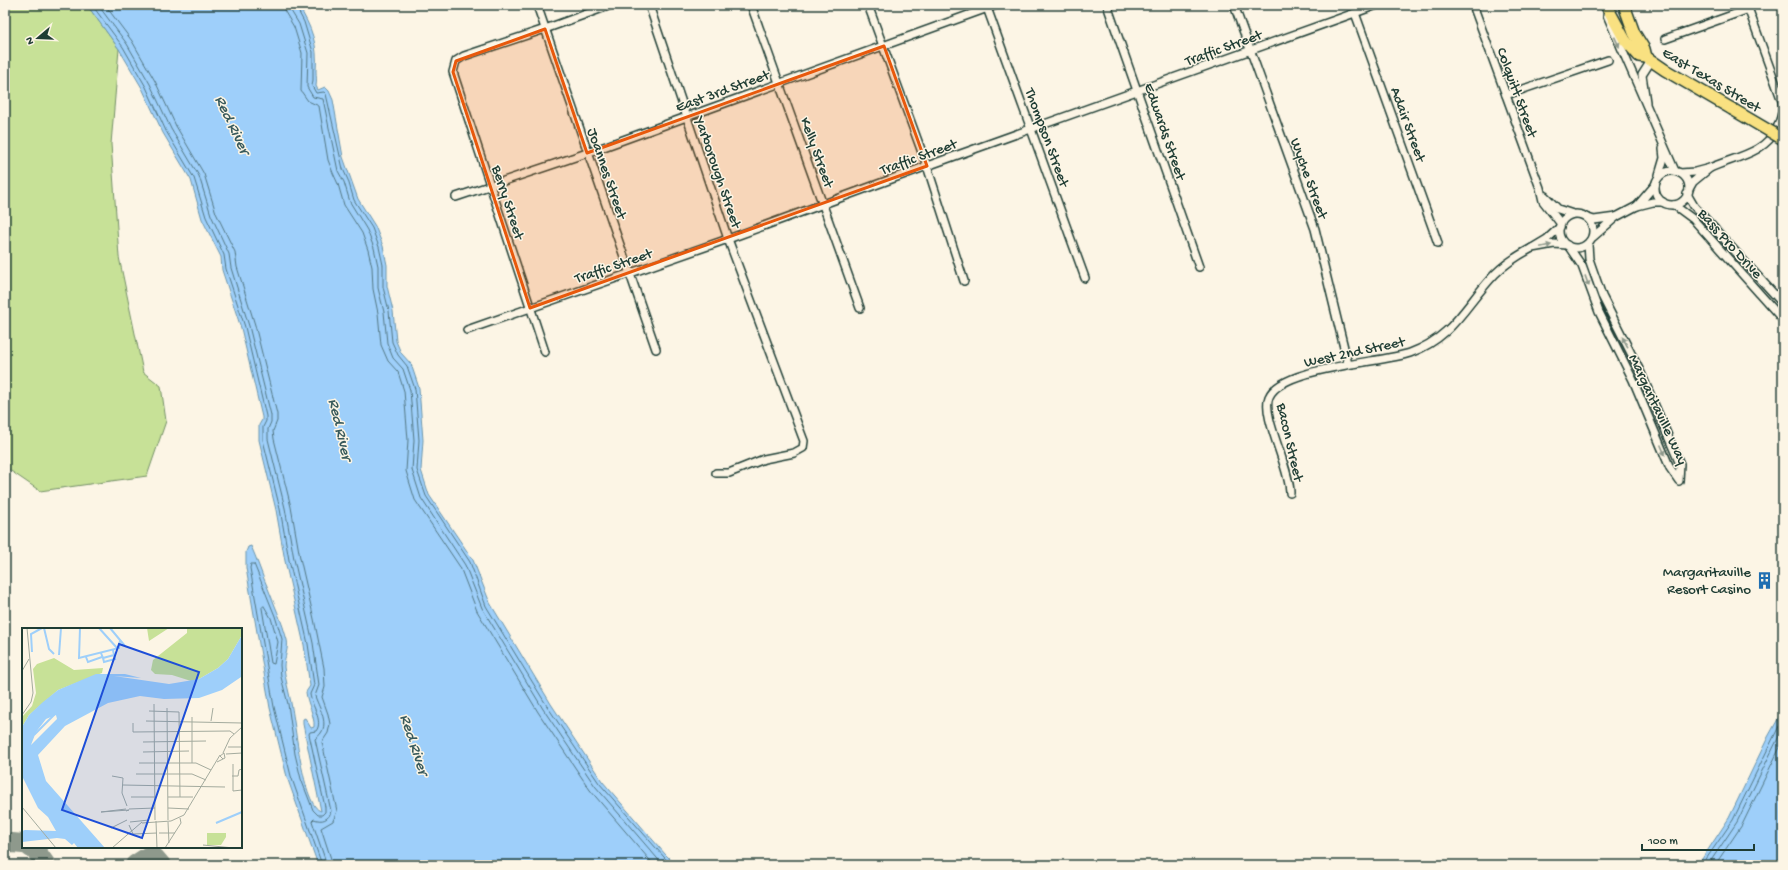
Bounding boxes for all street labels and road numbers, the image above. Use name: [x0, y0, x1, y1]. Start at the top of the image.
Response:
street label: Traffic Street: [1182, 26, 1266, 71]
street label: East Texas Street: [1658, 44, 1765, 118]
street label: Colquitt Street: [1492, 45, 1541, 142]
street label: East 3rd Street: [673, 66, 774, 117]
street label: Edwards Street: [1139, 81, 1190, 184]
street label: Thompson Street: [1020, 85, 1073, 191]
street label: Adair Street: [1385, 85, 1430, 166]
street label: Yarborough Street: [689, 113, 745, 232]
street label: Kelly Street: [795, 115, 838, 192]
street label: Joannes Street: [582, 126, 631, 223]
street label: Traffic Street: [877, 135, 961, 180]
street label: Wyche Street: [1285, 136, 1332, 223]
street label: Berry Street: [486, 162, 528, 244]
street label: Bass Pro Drive: [1693, 205, 1766, 283]
street label: Traffic Street: [572, 245, 656, 289]
street label: West 2nd Street: [1302, 333, 1408, 372]
street label: Margaritaville Way: [1624, 352, 1691, 469]
street label: Bacon Street: [1271, 401, 1307, 485]

